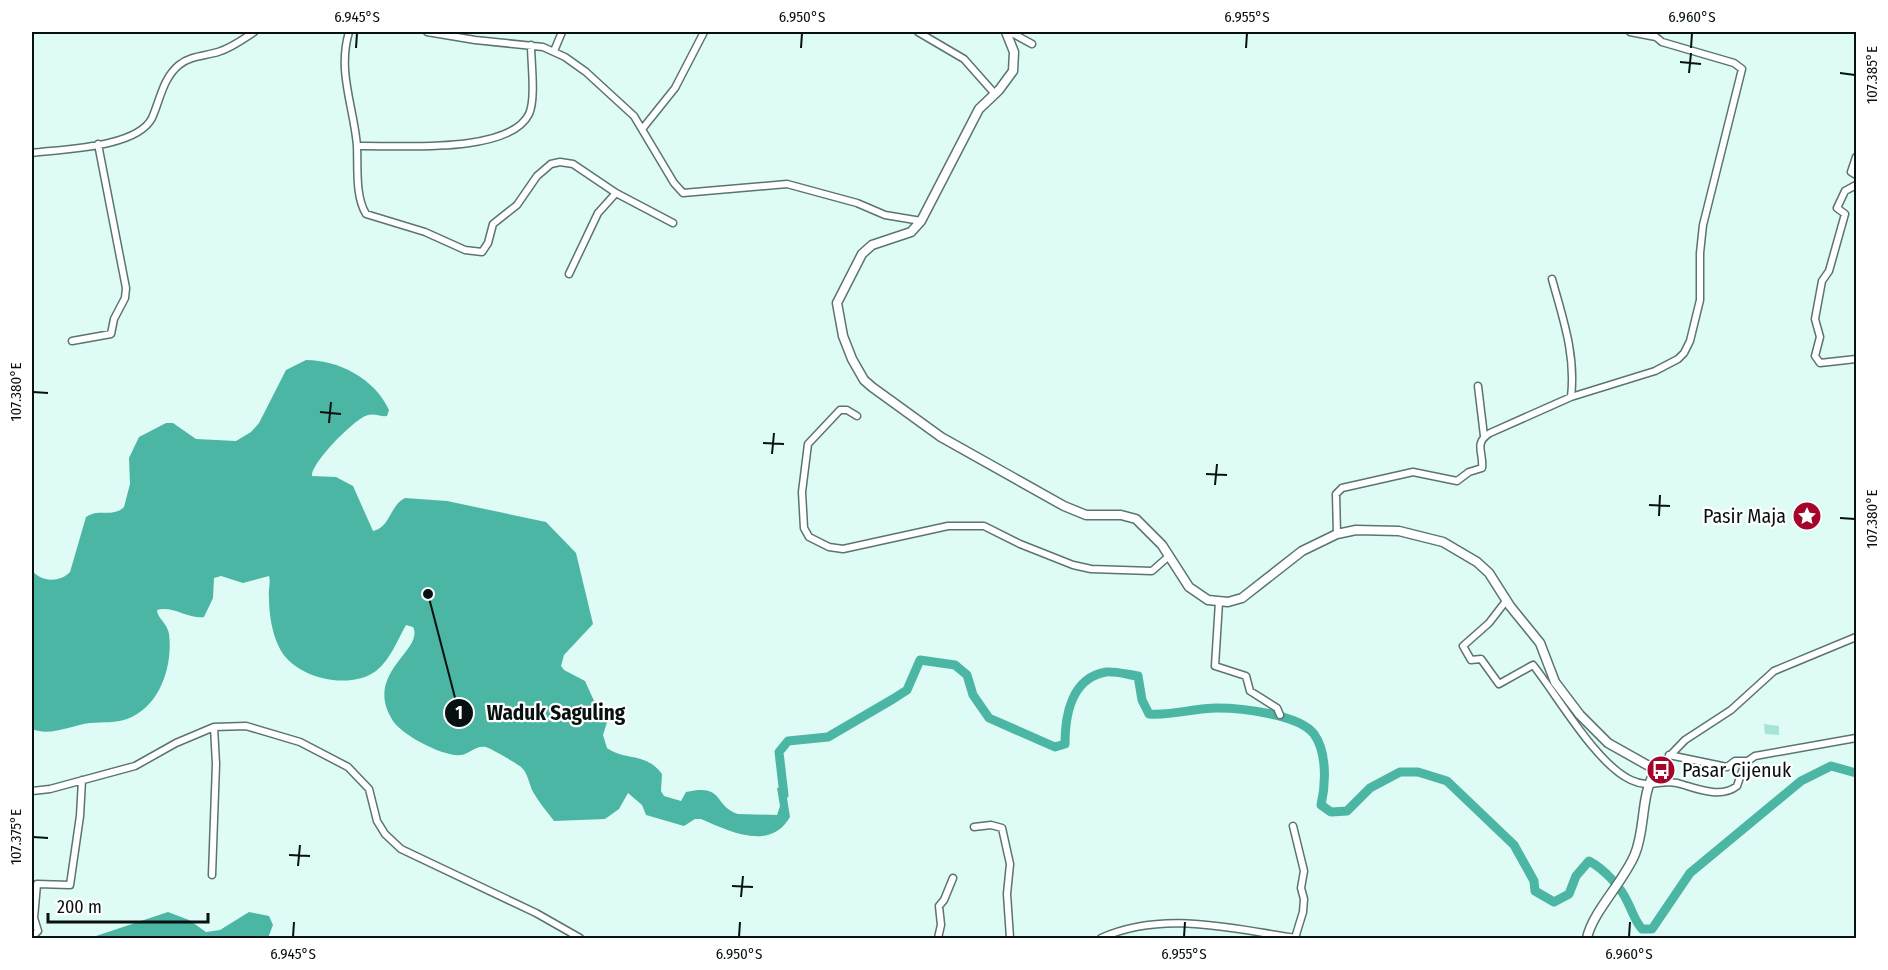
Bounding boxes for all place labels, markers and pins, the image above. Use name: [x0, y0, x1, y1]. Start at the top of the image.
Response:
place icon: Pasir Maja: [1791, 500, 1823, 532]
place label: Pasir Maja: [1703, 504, 1786, 528]
callout: Waduk Saguling: [444, 693, 637, 732]
bus stop icon: Pasar Cijenuk: [1645, 754, 1677, 786]
place label: Pasar Cijenuk: [1682, 758, 1792, 782]

